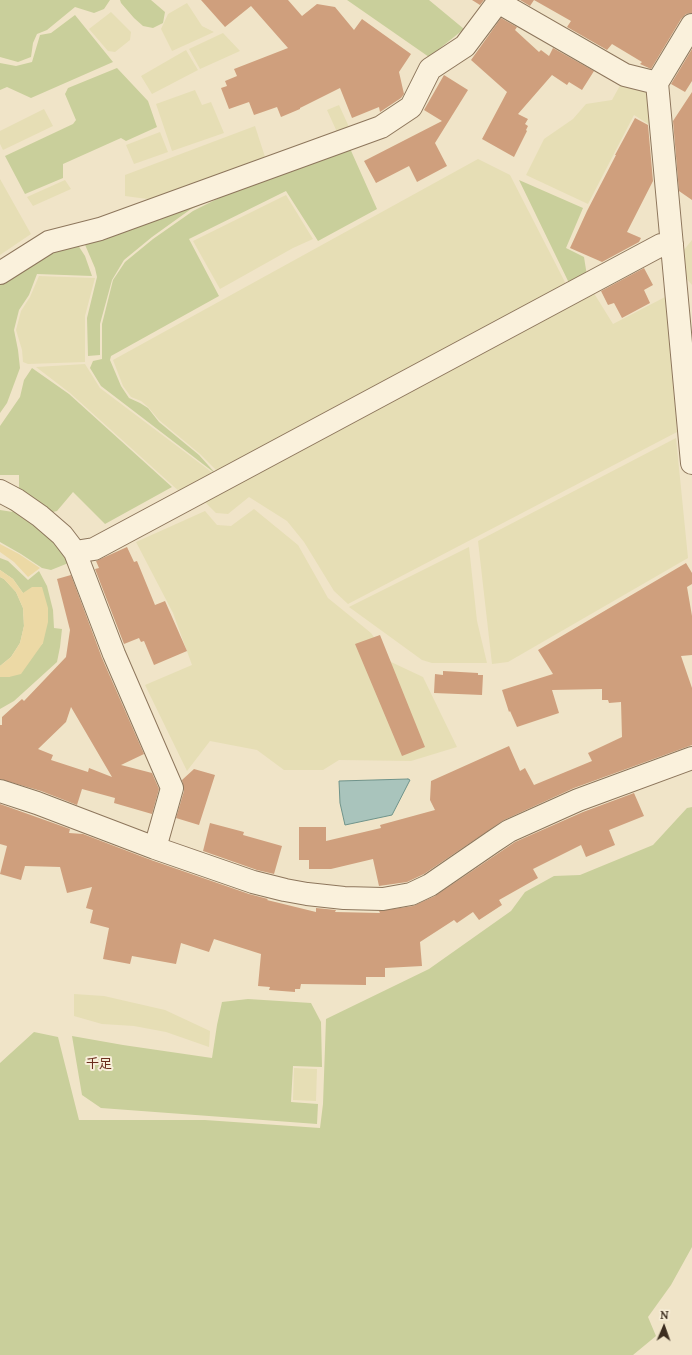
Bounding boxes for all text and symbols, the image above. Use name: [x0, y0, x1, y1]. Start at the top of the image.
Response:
district label: 千足: [86, 1056, 112, 1072]
north arrow: [644, 1307, 684, 1347]
text: N: [660, 1308, 669, 1322]

